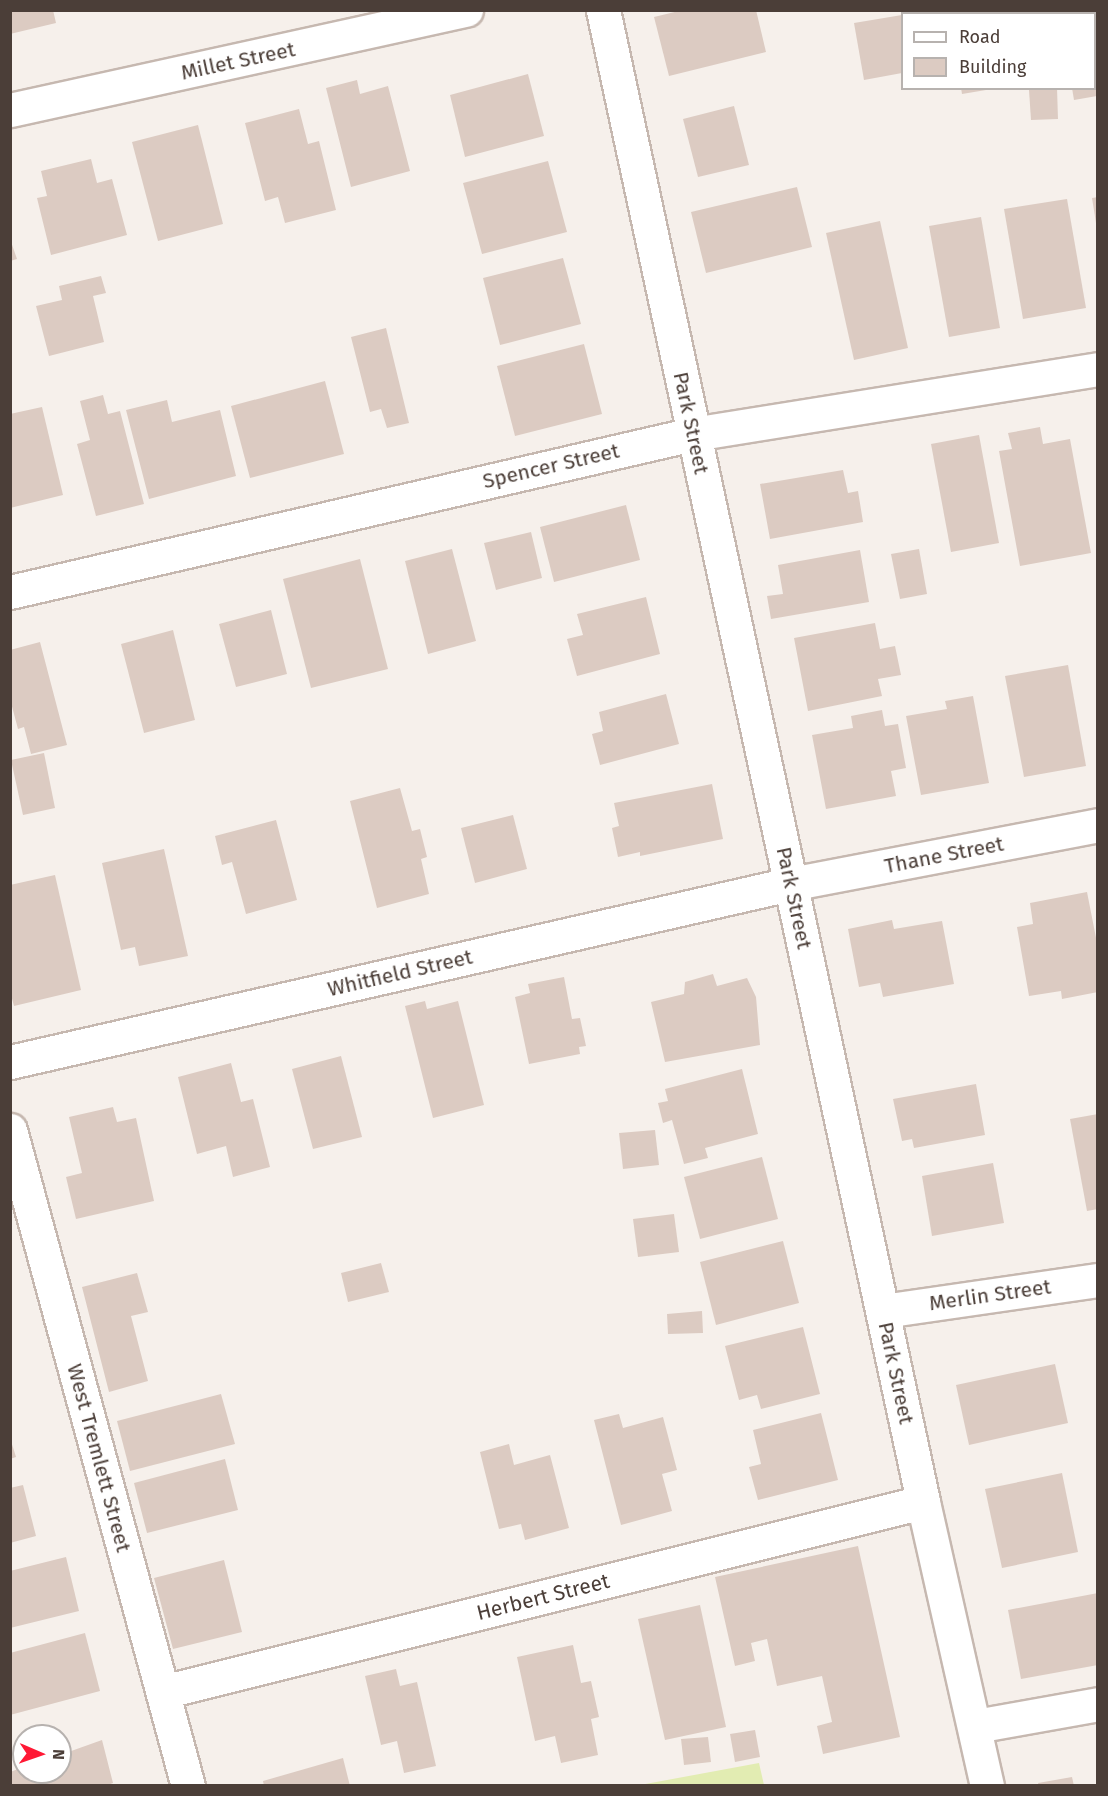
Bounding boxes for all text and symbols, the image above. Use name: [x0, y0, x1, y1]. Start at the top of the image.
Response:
legend: [901, 12, 1096, 90]
text: Road: [959, 26, 1001, 48]
street label: Millet Street: [179, 37, 297, 85]
text: Building: [959, 56, 1026, 78]
street label: Park Street: [668, 370, 714, 476]
street label: Spencer Street: [480, 438, 622, 494]
street label: Thane Street: [882, 831, 1006, 879]
street label: Park Street: [771, 845, 817, 951]
street label: Whitfield Street: [325, 944, 475, 1002]
street label: Merlin Street: [927, 1274, 1053, 1316]
street label: Park Street: [873, 1320, 919, 1426]
street label: West Tremlett Street: [62, 1361, 136, 1555]
street label: Herbert Street: [474, 1568, 612, 1626]
north arrow: [12, 1724, 72, 1784]
text: N: [49, 1749, 68, 1760]

